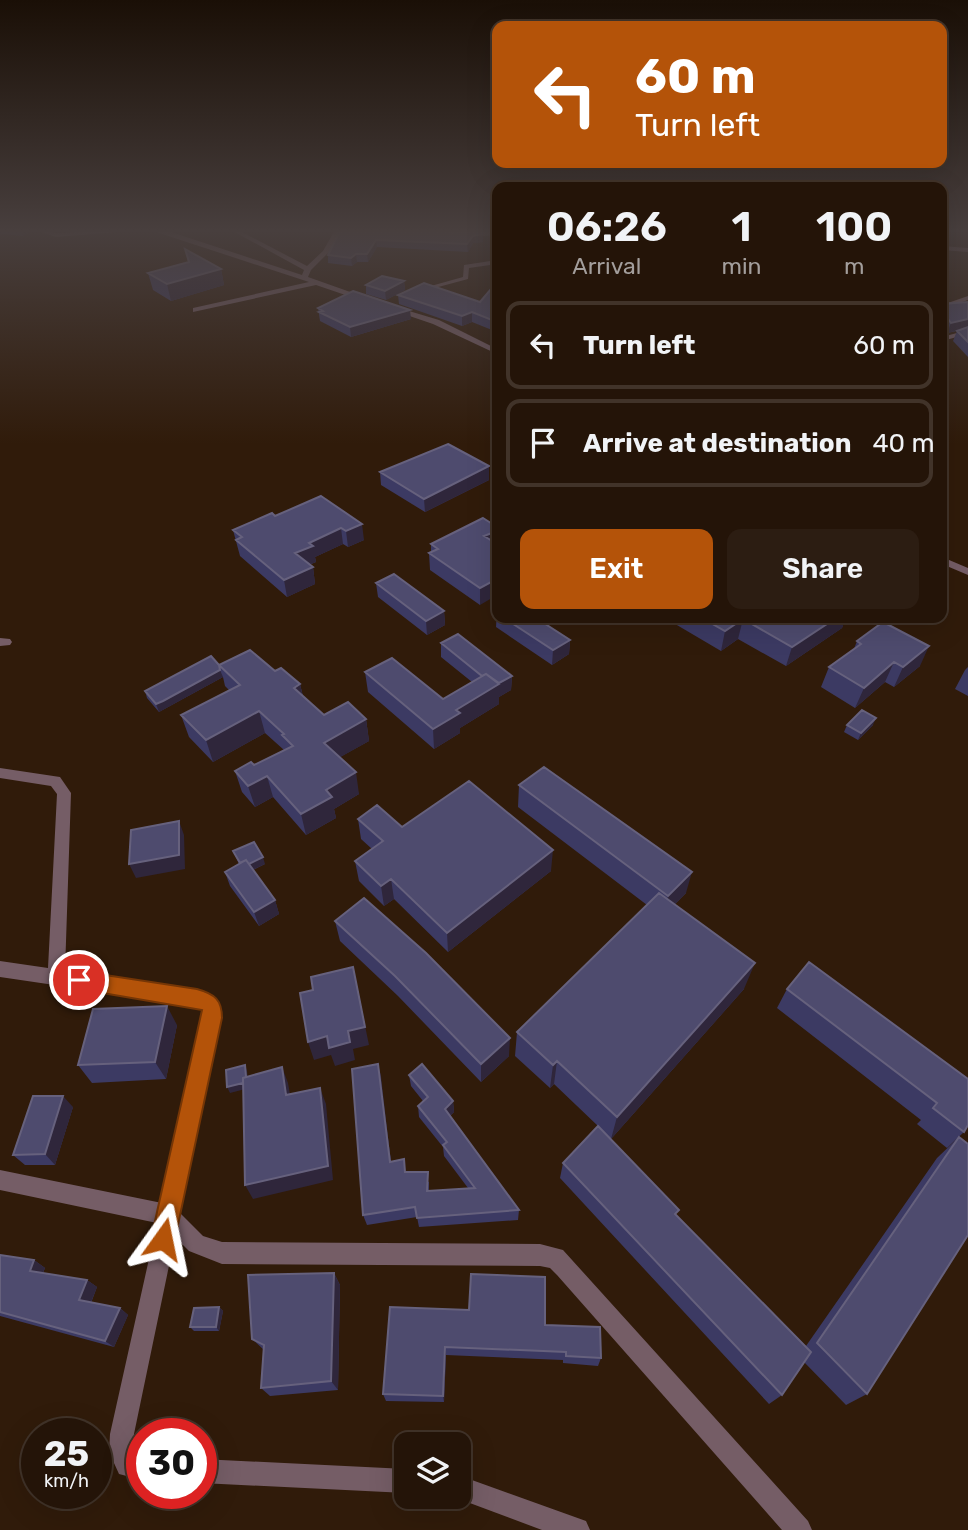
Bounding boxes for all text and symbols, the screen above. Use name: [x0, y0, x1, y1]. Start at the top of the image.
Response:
text: 60 m: [635, 47, 756, 105]
icon: left: [520, 49, 611, 140]
text: Turn left: [635, 106, 760, 144]
text: 06:26: [547, 202, 667, 252]
text: 1: [731, 202, 752, 252]
text: 100: [816, 202, 892, 252]
text: Arrival: [572, 252, 641, 280]
text: min: [721, 252, 761, 280]
text: m: [844, 252, 864, 280]
icon: left: [524, 326, 562, 364]
text: Turn left: [583, 330, 695, 361]
text: 60 m: [853, 330, 915, 361]
icon: arrive: [524, 424, 562, 462]
text: Arrive at destination: [583, 428, 851, 459]
text: 40 m: [872, 428, 935, 459]
button: Exit: [520, 529, 713, 609]
button: Share: [727, 529, 919, 609]
pin: [49, 950, 109, 1010]
icon: arrive: [60, 961, 98, 999]
position arrow: [126, 1202, 200, 1276]
speed limit sign: 30: [126, 1418, 217, 1509]
map controls: [394, 1432, 471, 1509]
button: layers: [394, 1432, 471, 1509]
text: 25: [44, 1433, 89, 1475]
text: km/h: [44, 1470, 89, 1492]

